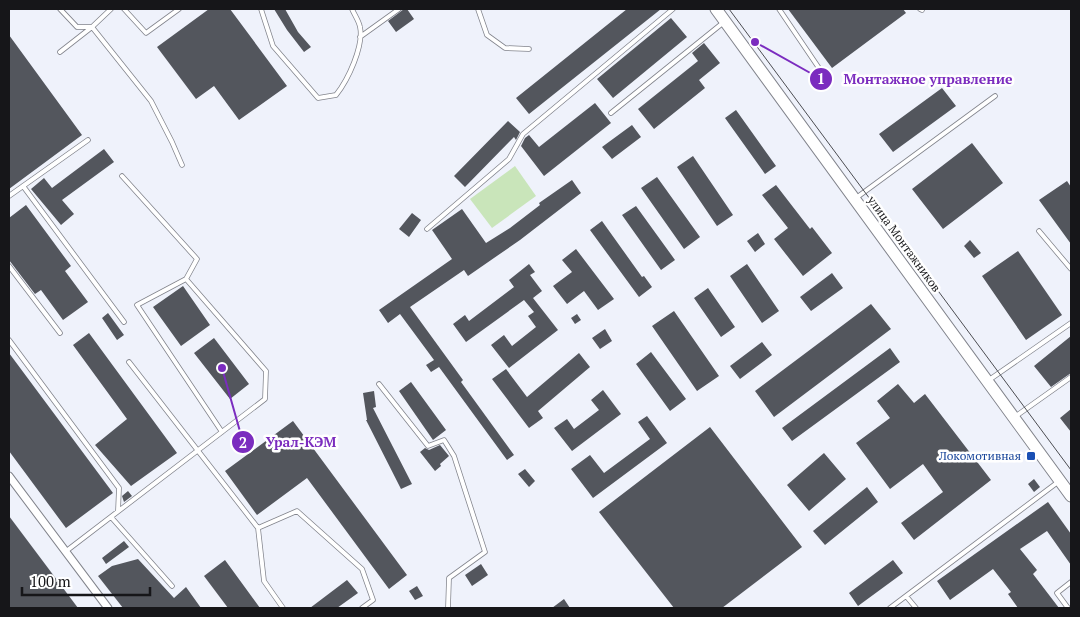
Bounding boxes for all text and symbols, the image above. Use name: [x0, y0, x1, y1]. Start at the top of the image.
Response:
callout: Монтажное управление: [808, 65, 1023, 94]
text: 1: [817, 68, 825, 88]
text: Монтажное управление: [843, 69, 1013, 88]
street label: улица Монтажников: [864, 192, 944, 295]
callout: Урал-КЭМ: [231, 428, 346, 457]
text: 2: [239, 432, 247, 452]
text: Урал-КЭМ: [266, 432, 336, 451]
place label: Локомотивная: [938, 448, 1021, 463]
marker: Локомотивная: [1025, 450, 1037, 462]
scale bar: [22, 564, 150, 596]
text: 100 m: [30, 571, 71, 591]

